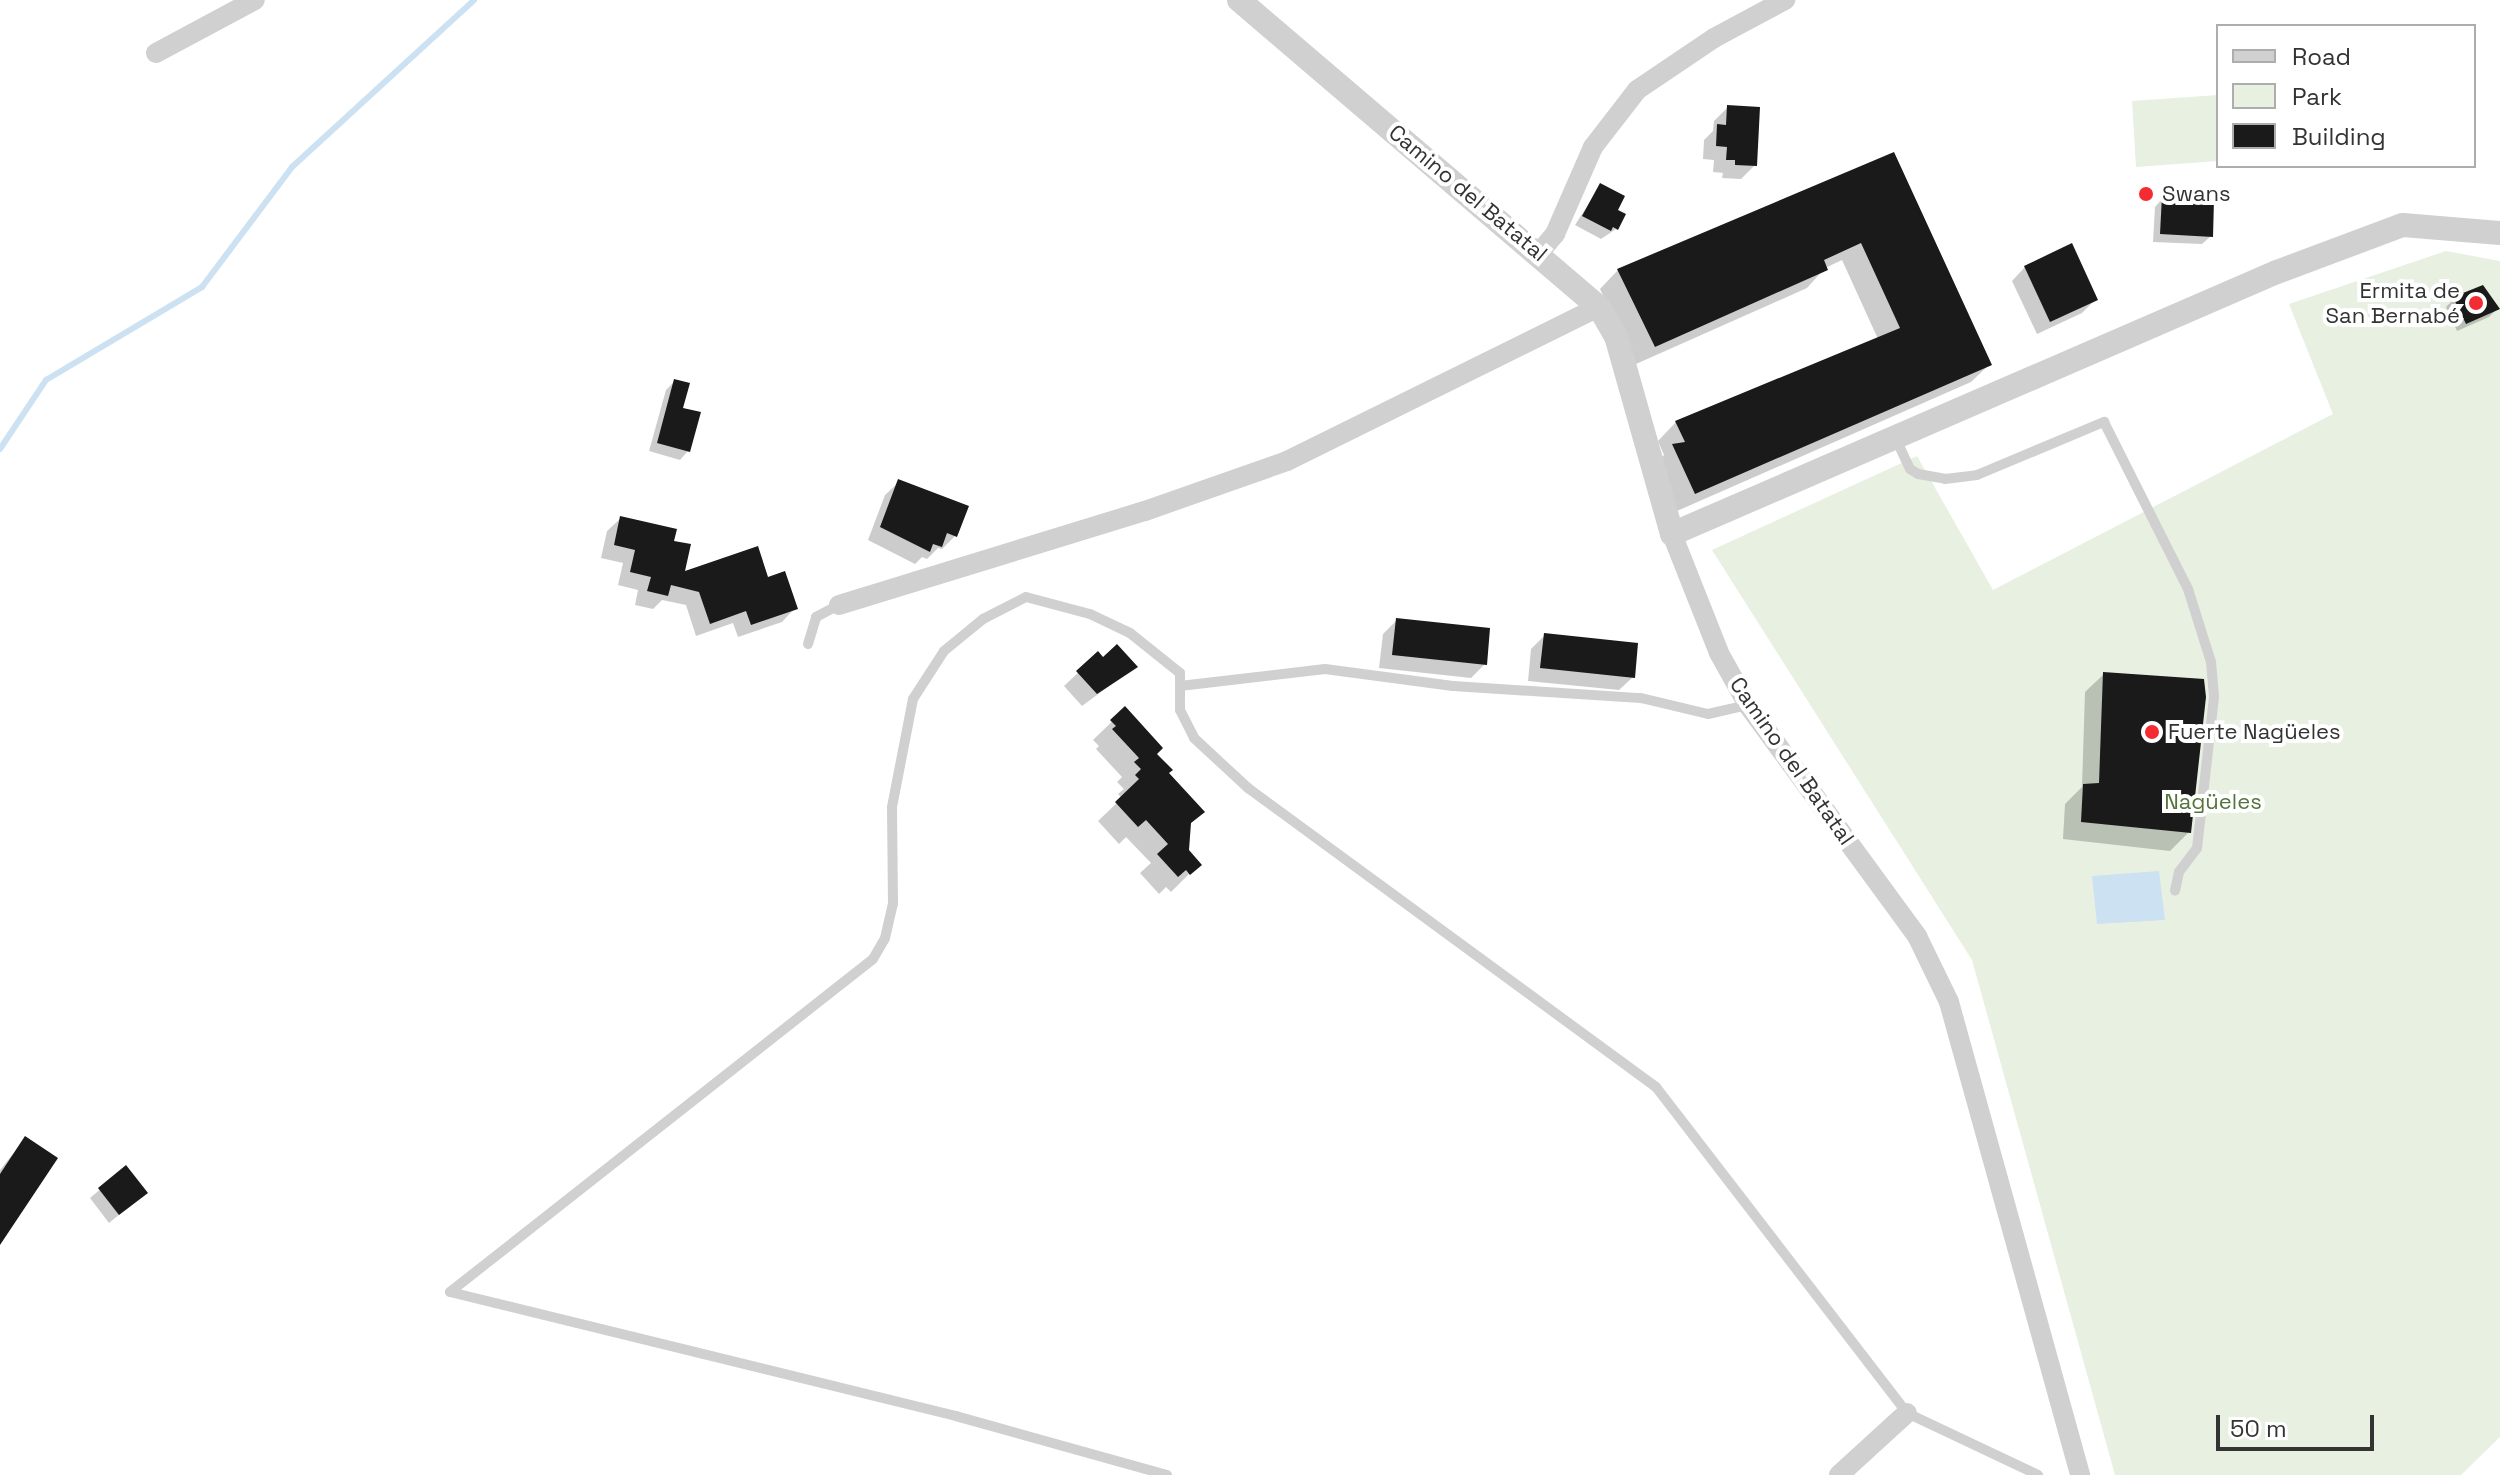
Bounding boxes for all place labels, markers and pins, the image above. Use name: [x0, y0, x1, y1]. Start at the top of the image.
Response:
place label: Swans: [2162, 181, 2231, 207]
marker: Swans: [2137, 185, 2155, 203]
place label: Ermita de San Bernabé: [2326, 277, 2460, 328]
marker: Ermita de San Bernabé: [2467, 294, 2485, 312]
place label: Fuerte Nagüeles: [2168, 719, 2341, 745]
marker: Fuerte Nagüeles: [2143, 723, 2161, 741]

